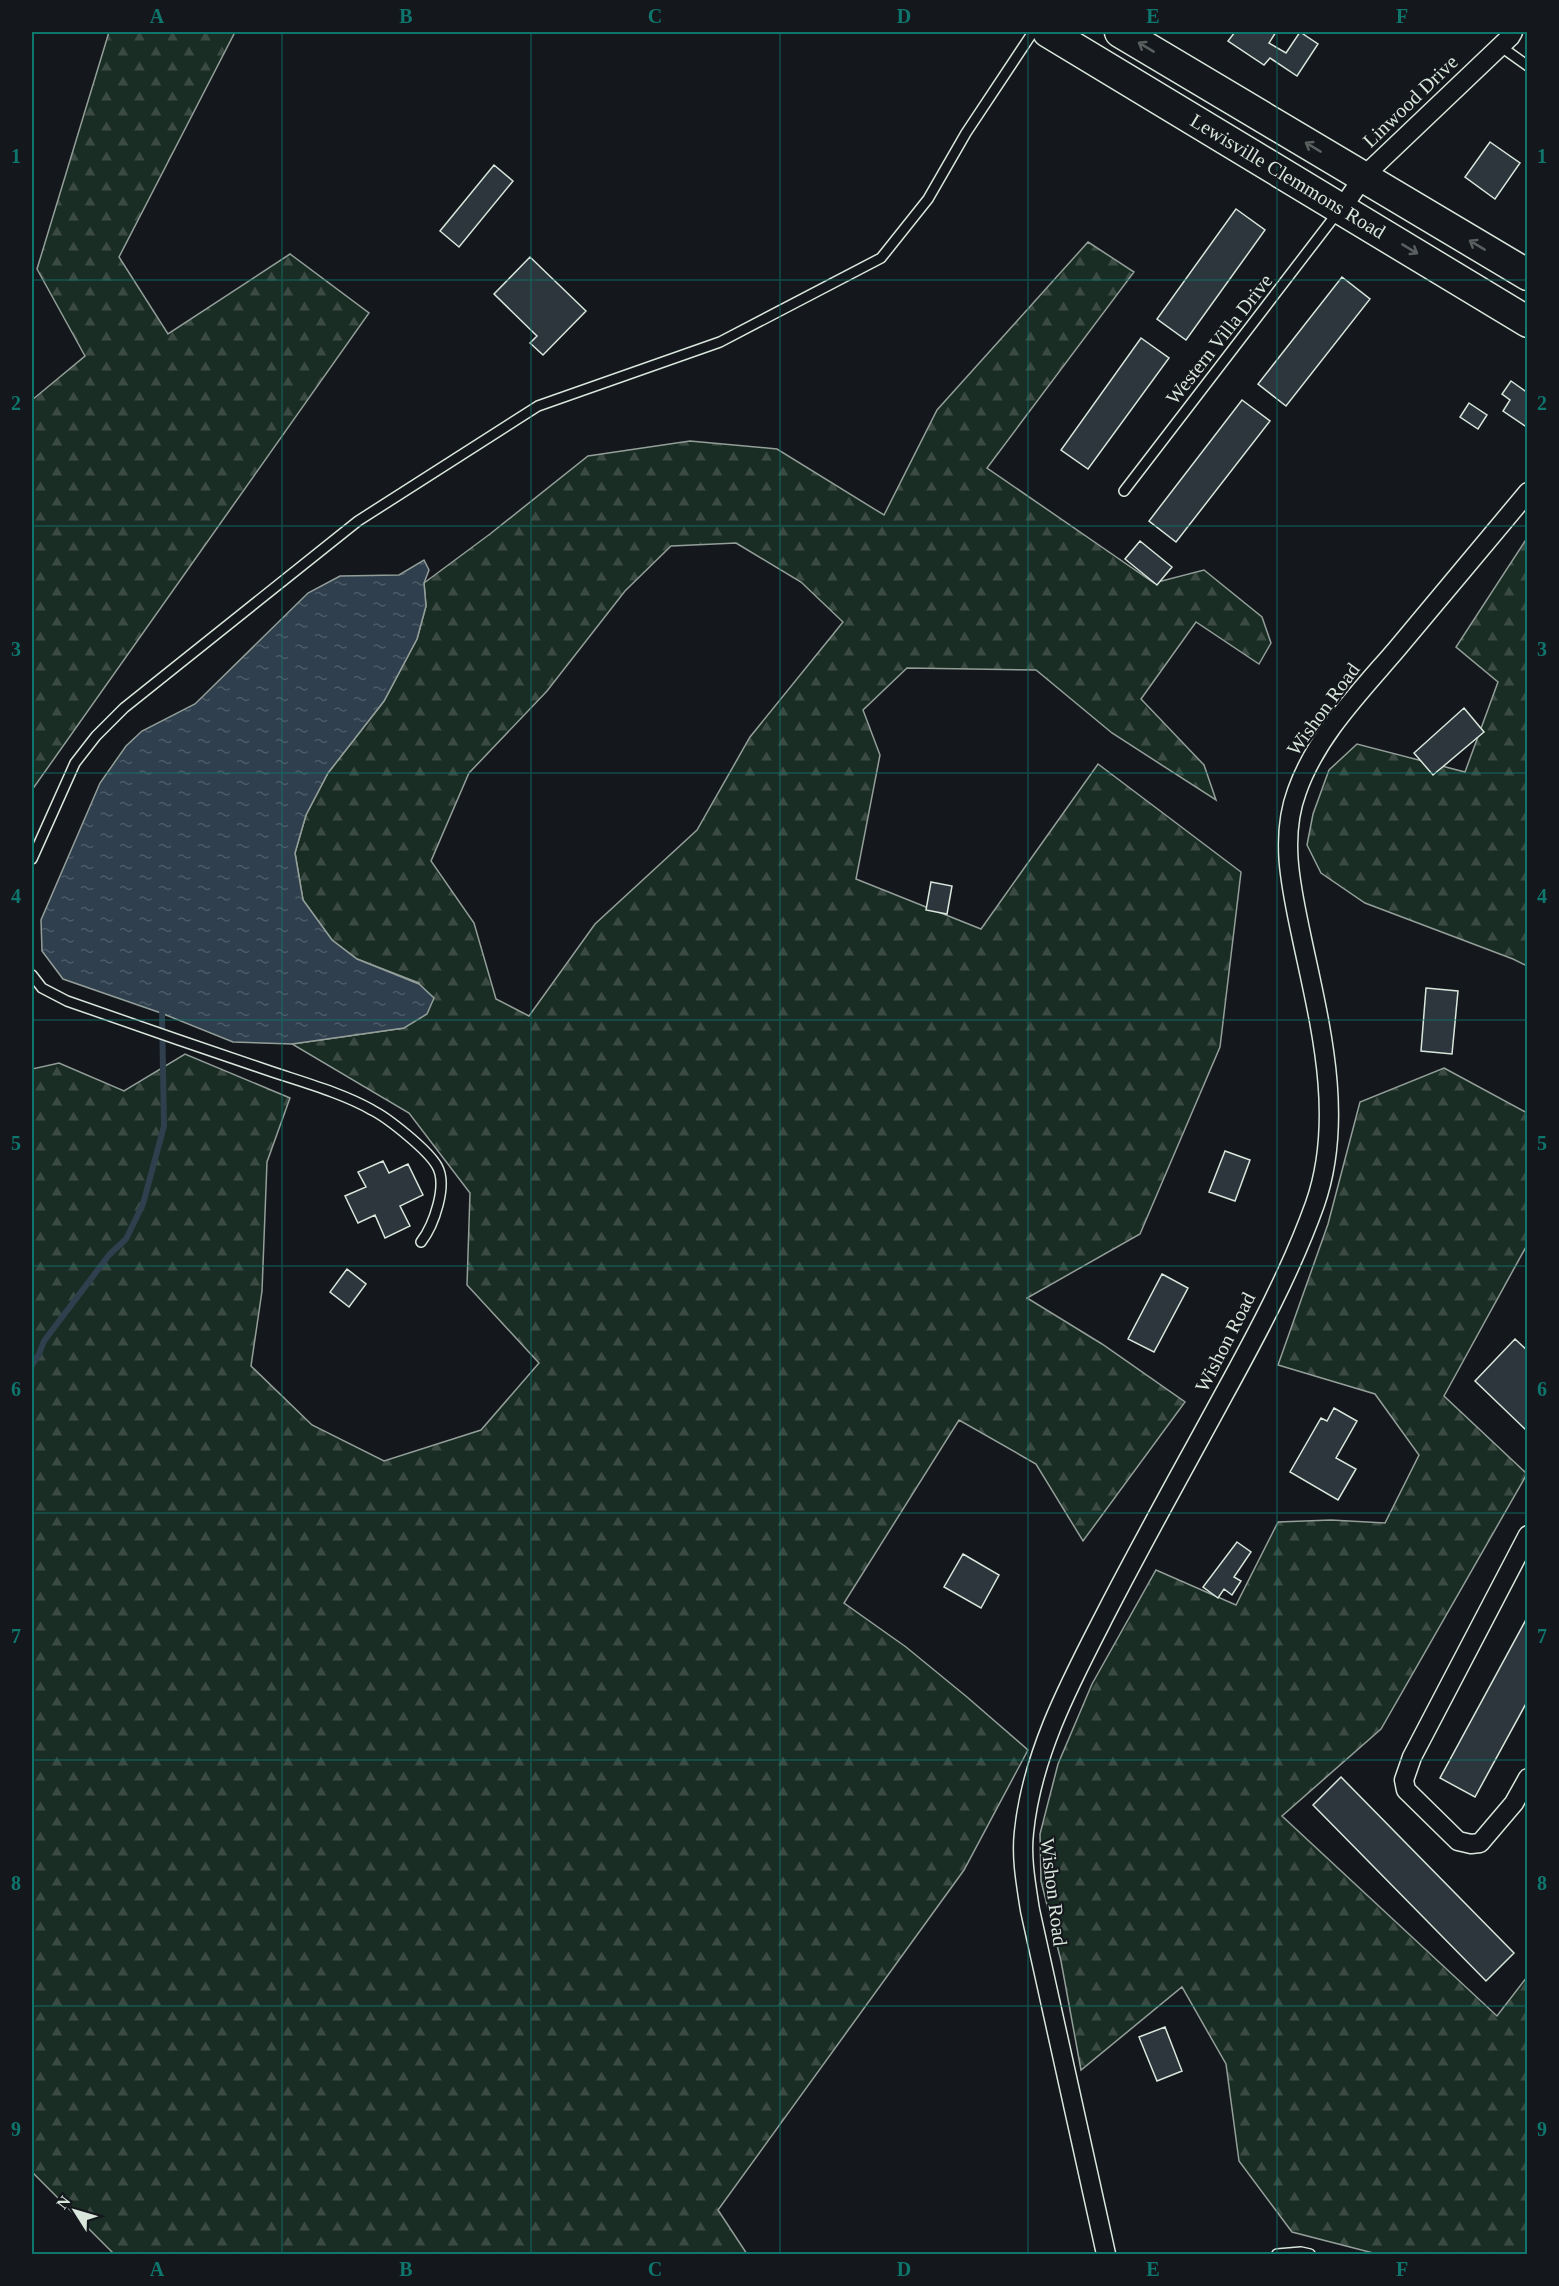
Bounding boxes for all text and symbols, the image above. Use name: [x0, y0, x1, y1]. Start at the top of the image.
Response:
text: A: [150, 5, 165, 27]
text: B: [399, 5, 413, 27]
text: C: [648, 5, 662, 27]
text: D: [897, 5, 911, 27]
text: E: [1146, 5, 1160, 27]
text: F: [1396, 5, 1408, 27]
one-way arrow: [1138, 40, 1155, 52]
street label: Linwood Drive: [1358, 50, 1462, 152]
street label: Lewisville Clemmons Road: [1187, 109, 1389, 243]
one-way arrow: [1305, 140, 1322, 152]
text: 1: [11, 145, 21, 167]
text: 1: [1537, 145, 1547, 167]
one-way arrow: [1469, 239, 1486, 251]
one-way arrow: [1401, 243, 1418, 256]
street label: Western Villa Drive: [1161, 269, 1277, 408]
text: 2: [11, 392, 21, 414]
text: 2: [1537, 392, 1547, 414]
text: 3: [11, 638, 21, 660]
text: 3: [1537, 638, 1547, 660]
street label: Wishon Road: [1282, 659, 1364, 759]
text: 4: [11, 885, 21, 907]
text: 4: [1537, 885, 1547, 907]
text: 5: [11, 1132, 21, 1154]
text: 5: [1537, 1132, 1547, 1154]
street label: Wishon Road: [1191, 1289, 1259, 1395]
text: 6: [11, 1378, 21, 1400]
text: 6: [1537, 1378, 1547, 1400]
text: 7: [11, 1625, 21, 1647]
text: 7: [1537, 1625, 1547, 1647]
street label: Wishon Road: [1036, 1837, 1072, 1947]
text: 8: [11, 1872, 21, 1894]
text: 8: [1537, 1872, 1547, 1894]
text: 9: [11, 2118, 21, 2140]
text: 9: [1537, 2118, 1547, 2140]
north arrow: [45, 2181, 105, 2241]
text: N: [53, 2192, 74, 2212]
text: A: [150, 2258, 165, 2280]
text: B: [399, 2258, 413, 2280]
text: C: [648, 2258, 662, 2280]
text: D: [897, 2258, 911, 2280]
text: E: [1146, 2258, 1160, 2280]
text: F: [1396, 2258, 1408, 2280]

